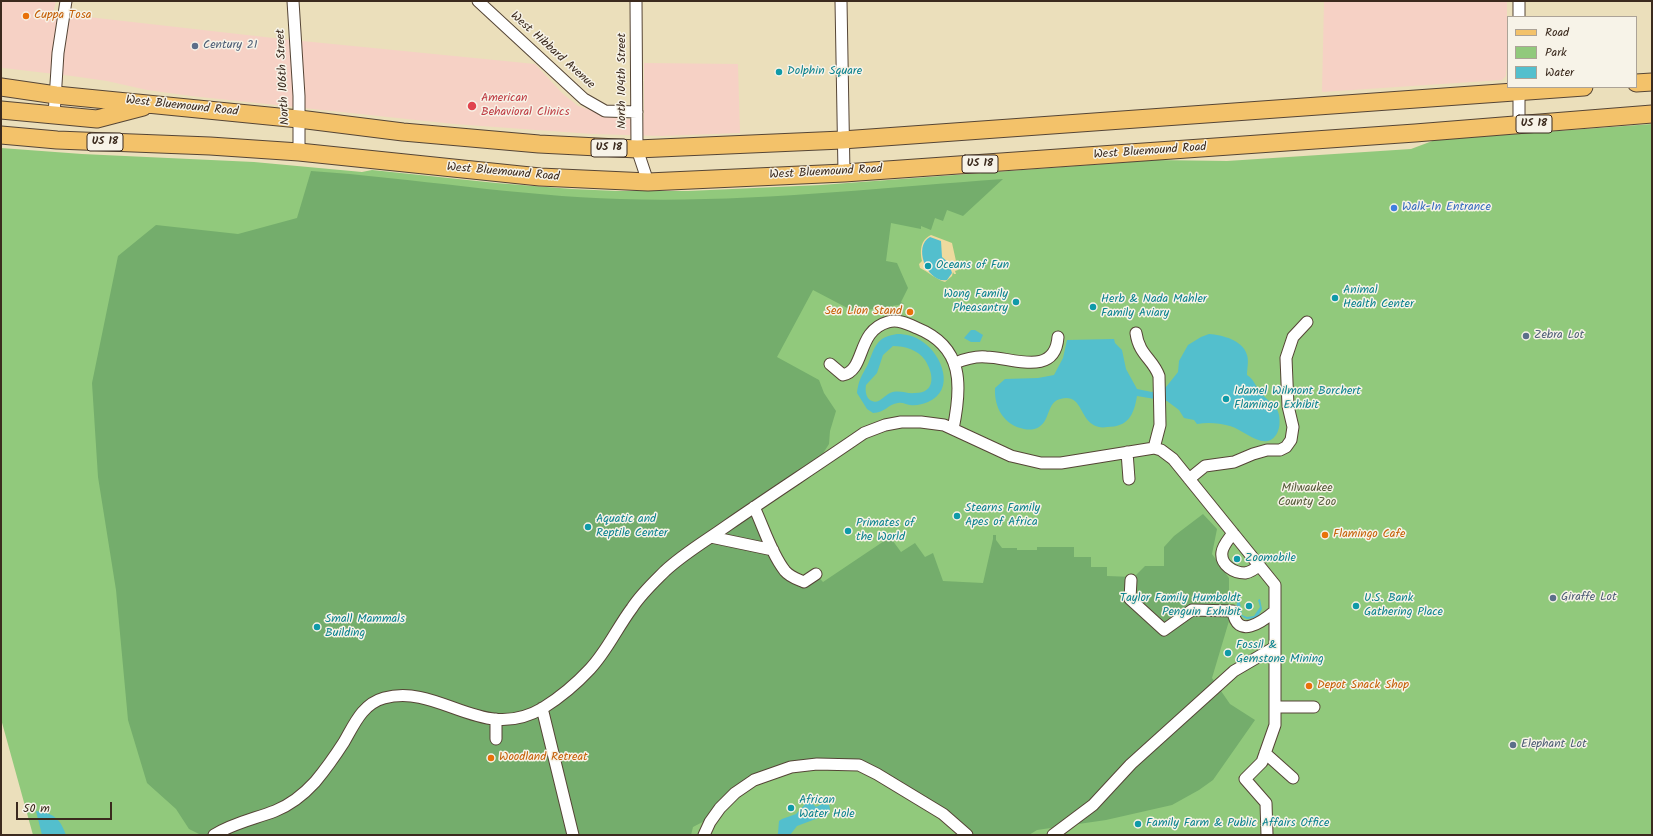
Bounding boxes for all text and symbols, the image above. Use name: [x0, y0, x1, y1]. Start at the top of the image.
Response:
place label: Cuppa Tosa: [34, 9, 91, 23]
street label: West Hibbard Avenue: [507, 9, 597, 93]
marker: Cuppa Tosa: [21, 11, 31, 21]
legend: [1507, 16, 1637, 88]
text: Road: [1545, 23, 1569, 42]
street label: North 106th Street: [274, 29, 294, 125]
street label: North 104th Street: [616, 33, 630, 129]
place label: Century 21: [203, 39, 258, 53]
marker: Century 21: [190, 41, 200, 51]
text: Park: [1545, 43, 1567, 62]
text: Water: [1545, 63, 1574, 82]
place label: Dolphin Square: [787, 65, 862, 79]
marker: Dolphin Square: [774, 67, 784, 77]
place label: American Behavioral Clinics: [481, 92, 569, 120]
street label: West Bluemound Road: [125, 94, 239, 120]
marker: American Behavioral Clinics: [466, 100, 478, 112]
road number: US 18: [1516, 115, 1552, 133]
road number: US 18: [87, 133, 123, 151]
road number: US 18: [591, 139, 627, 157]
street label: West Bluemound Road: [1093, 141, 1207, 163]
road number: US 18: [962, 155, 998, 173]
street label: West Bluemound Road: [446, 161, 560, 185]
street label: West Bluemound Road: [769, 163, 883, 183]
place label: Walk-In Entrance: [1402, 201, 1491, 215]
marker: Walk-In Entrance: [1389, 203, 1399, 213]
place label: Oceans of Fun: [936, 259, 1009, 273]
marker: Oceans of Fun: [923, 261, 933, 271]
place label: Animal Health Center: [1343, 284, 1414, 312]
place label: Wong Family Pheasantry: [943, 288, 1008, 316]
place label: Herb & Nada Mahler Family Aviary: [1101, 293, 1207, 321]
marker: Animal Health Center: [1330, 293, 1340, 303]
marker: Wong Family Pheasantry: [1011, 297, 1021, 307]
marker: Herb & Nada Mahler Family Aviary: [1088, 302, 1098, 312]
place label: Sea Lion Stand: [825, 305, 902, 319]
marker: Sea Lion Stand: [905, 307, 915, 317]
place label: Zebra Lot: [1534, 329, 1584, 343]
marker: Zebra Lot: [1521, 331, 1531, 341]
place label: Idamel Wilmont Borchert Flamingo Exhibit: [1234, 385, 1361, 413]
marker: Idamel Wilmont Borchert Flamingo Exhibit: [1221, 394, 1231, 404]
park label: Milwaukee County Zoo: [1278, 482, 1336, 510]
place label: Stearns Family Apes of Africa: [965, 502, 1040, 530]
marker: Stearns Family Apes of Africa: [952, 511, 962, 521]
place label: Aquatic and Reptile Center: [596, 513, 668, 541]
place label: Primates of the World: [856, 517, 914, 545]
marker: Aquatic and Reptile Center: [583, 522, 593, 532]
marker: Primates of the World: [843, 526, 853, 536]
place label: Flamingo Cafe: [1333, 528, 1405, 542]
marker: Flamingo Cafe: [1320, 530, 1330, 540]
place label: Zoomobile: [1245, 552, 1296, 566]
marker: Zoomobile: [1232, 554, 1242, 564]
place label: Giraffe Lot: [1561, 591, 1617, 605]
place label: Taylor Family Humboldt Penguin Exhibit: [1120, 592, 1241, 620]
place label: U.S. Bank Gathering Place: [1364, 592, 1443, 620]
marker: Giraffe Lot: [1548, 593, 1558, 603]
marker: Taylor Family Humboldt Penguin Exhibit: [1244, 601, 1254, 611]
marker: U.S. Bank Gathering Place: [1351, 601, 1361, 611]
place label: Small Mammals Building: [325, 613, 405, 641]
marker: Small Mammals Building: [312, 622, 322, 632]
place label: Fossil & Gemstone Mining: [1236, 639, 1324, 667]
marker: Fossil & Gemstone Mining: [1223, 648, 1233, 658]
place label: Depot Snack Shop: [1317, 679, 1409, 693]
marker: Depot Snack Shop: [1304, 681, 1314, 691]
place label: Elephant Lot: [1521, 738, 1587, 752]
marker: Elephant Lot: [1508, 740, 1518, 750]
place label: Woodland Retreat: [499, 751, 588, 765]
marker: Woodland Retreat: [486, 753, 496, 763]
scale bar: [18, 794, 114, 820]
place label: African Water Hole: [799, 794, 855, 822]
text: 50 m: [23, 799, 50, 818]
marker: African Water Hole: [786, 803, 796, 813]
place label: Family Farm & Public Affairs Office: [1146, 817, 1329, 831]
marker: Family Farm & Public Affairs Office: [1133, 819, 1143, 829]

